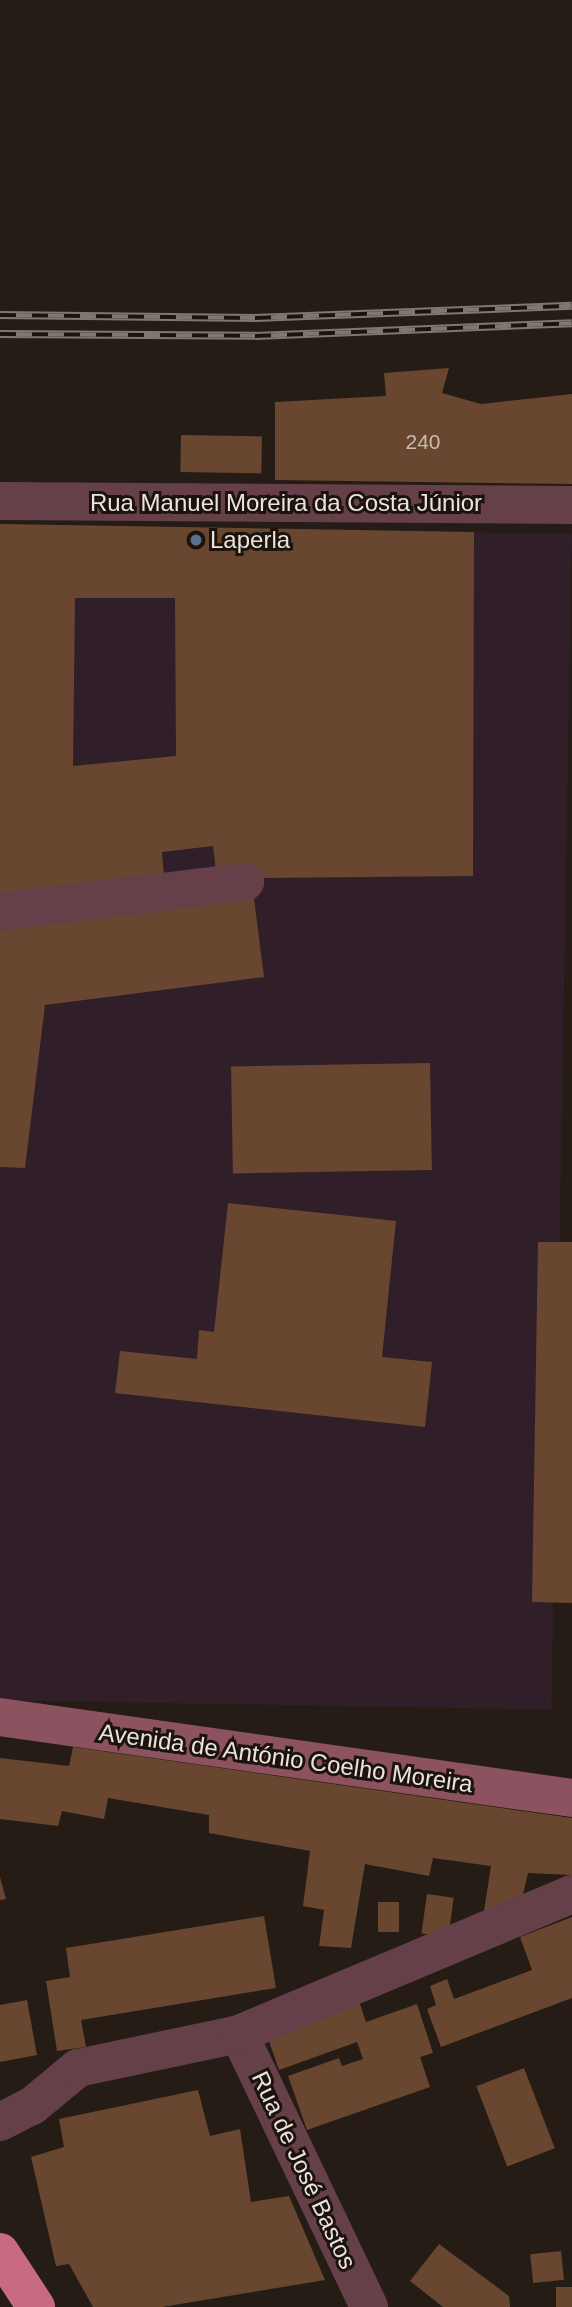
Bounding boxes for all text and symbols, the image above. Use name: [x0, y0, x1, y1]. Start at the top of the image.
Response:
house number: 240: [405, 429, 441, 455]
street label: Rua Manuel Moreira da Costa Júnior: [90, 489, 482, 517]
place label: Laperla: [210, 526, 290, 554]
marker: Laperla: [188, 532, 204, 548]
street label: Avenida de António Coelho Moreira: [97, 1717, 475, 1799]
street label: Rua de José Bastos: [246, 2067, 362, 2273]

